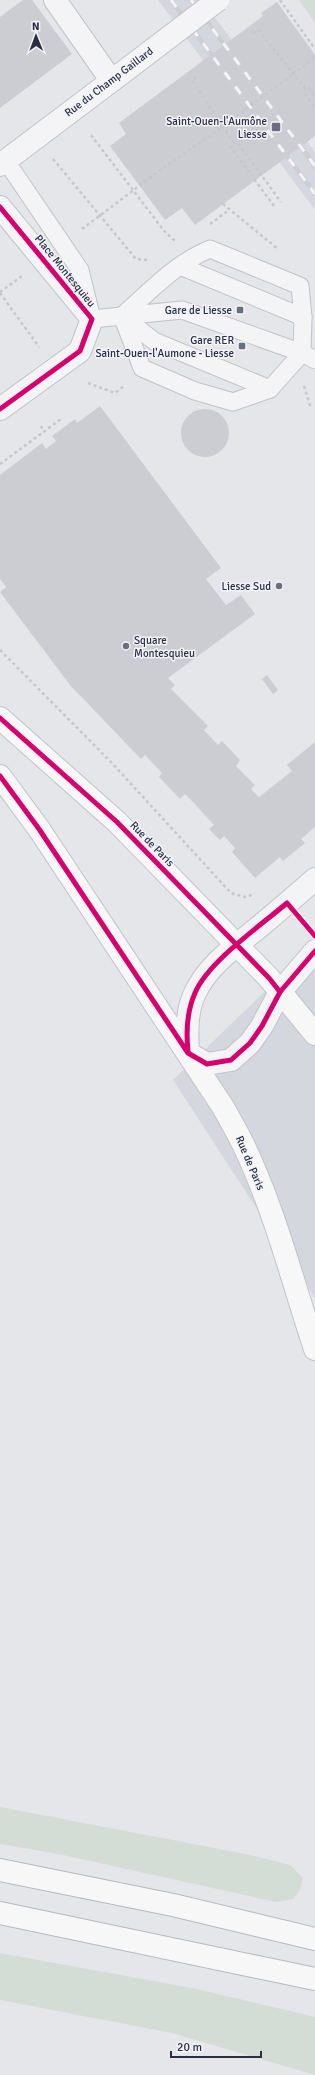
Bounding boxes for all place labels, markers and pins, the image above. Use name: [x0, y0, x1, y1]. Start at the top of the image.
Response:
place label: Saint-Ouen-l'Aumône Liesse: [166, 115, 267, 141]
marker: Saint-Ouen-l'Aumône Liesse: [270, 121, 282, 133]
place label: Gare de Liesse: [165, 304, 232, 317]
marker: Gare de Liesse: [235, 305, 245, 315]
place label: Gare RER Saint-Ouen-l'Aumone - Liesse: [95, 334, 234, 360]
marker: Gare RER Saint-Ouen-l'Aumone - Liesse: [237, 341, 247, 351]
place label: Liesse Sud: [221, 580, 271, 593]
marker: Liesse Sud: [274, 581, 284, 591]
place label: Square Montesquieu: [134, 634, 195, 660]
marker: Square Montesquieu: [121, 641, 131, 651]

